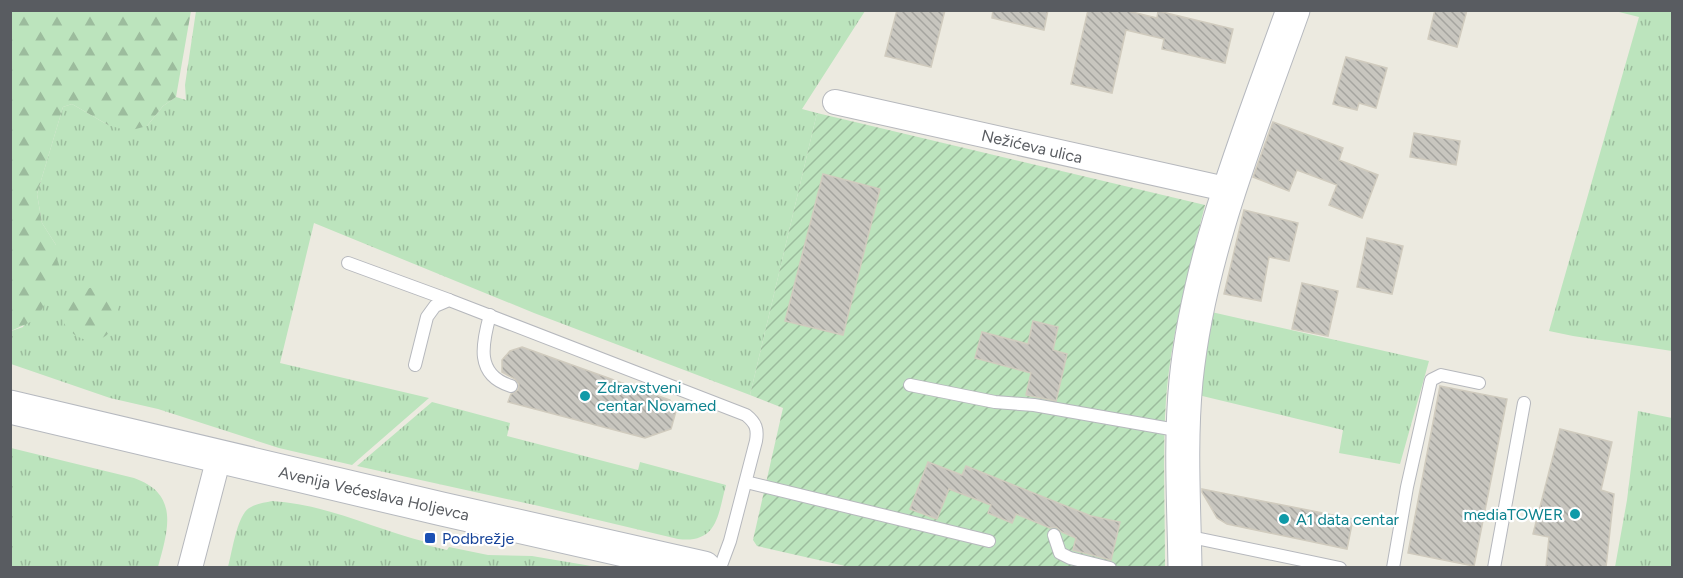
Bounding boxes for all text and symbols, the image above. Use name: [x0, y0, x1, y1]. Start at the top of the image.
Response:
street label: Nežićeva ulica: [980, 126, 1084, 167]
place label: Zdravstveni centar Novamed: [597, 378, 716, 415]
marker: Zdravstveni centar Novamed: [578, 389, 592, 403]
street label: Avenija Većeslava Holjevca: [277, 462, 471, 525]
place label: mediaTOWER: [1463, 505, 1563, 524]
marker: mediaTOWER: [1568, 507, 1582, 521]
place label: A1 data centar: [1296, 510, 1400, 529]
marker: A1 data centar: [1277, 512, 1291, 526]
place label: Podbrežje: [442, 529, 514, 548]
marker: Podbrežje: [423, 531, 437, 545]

